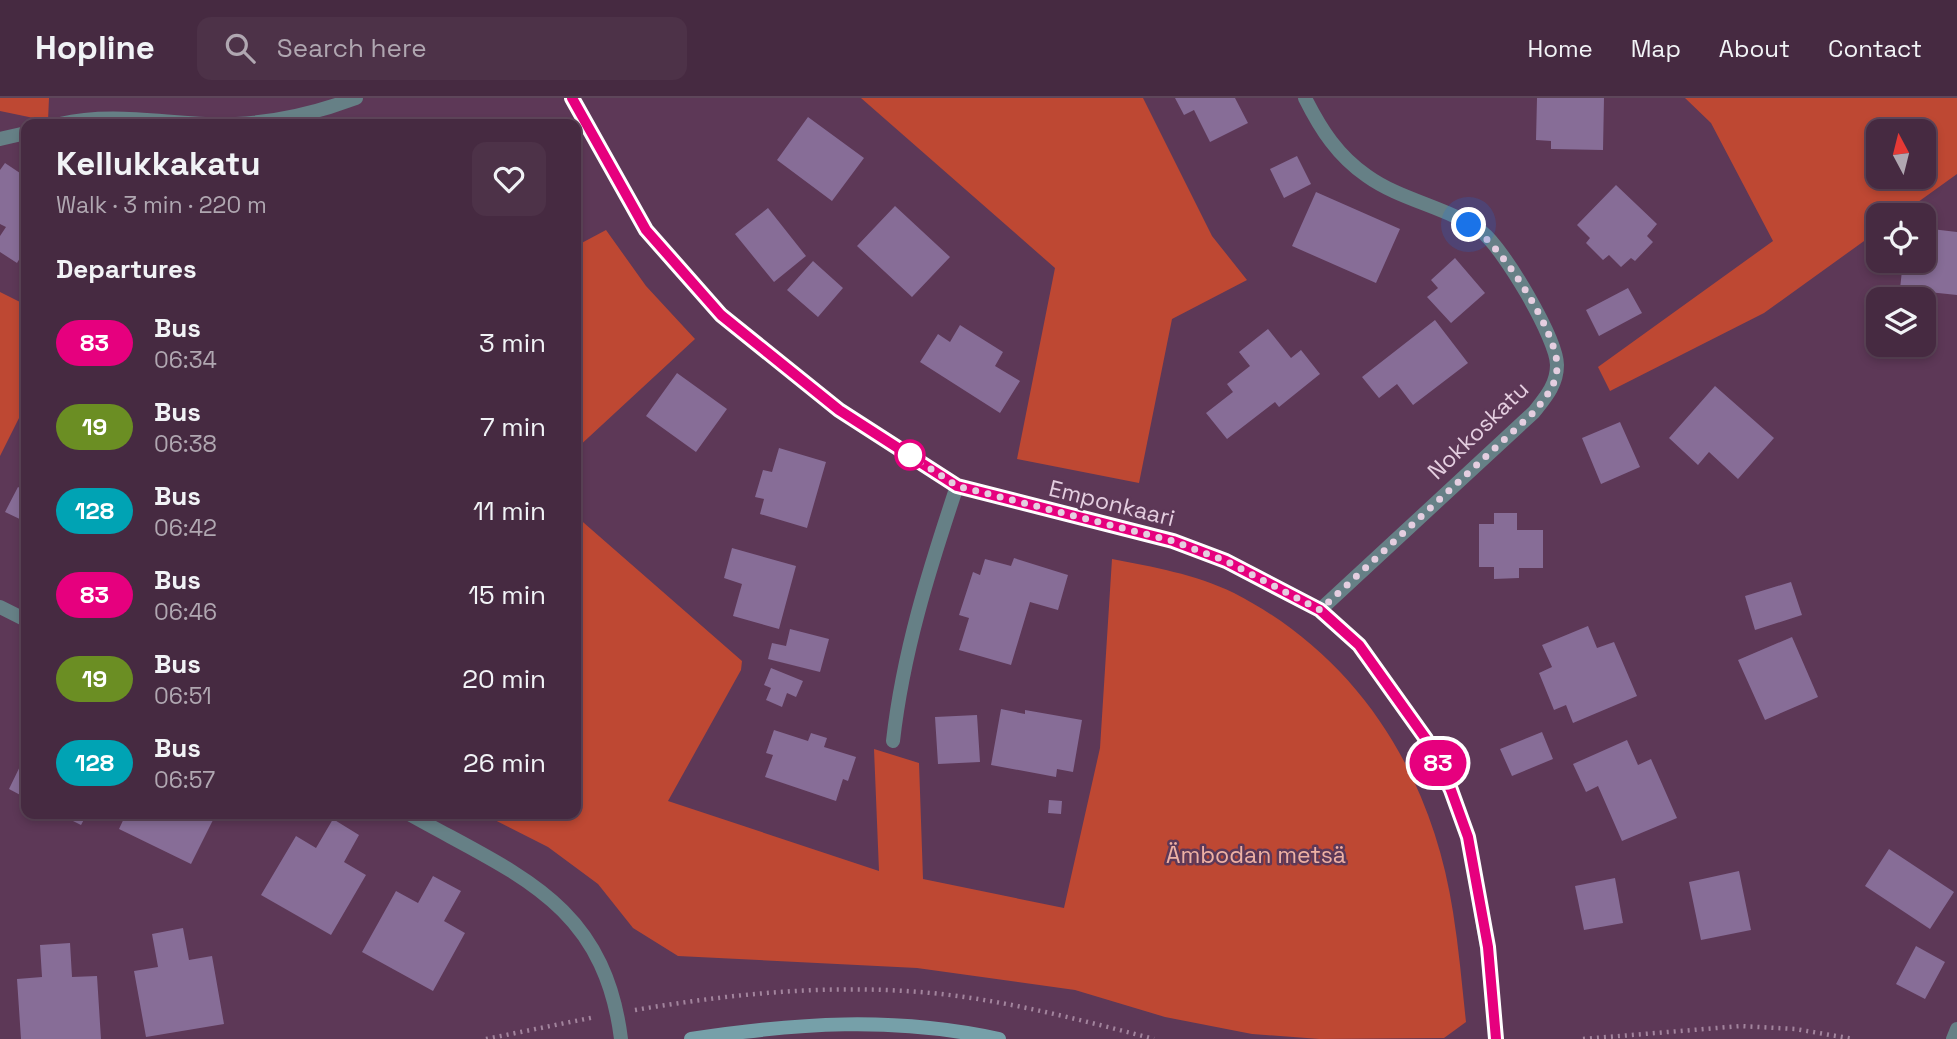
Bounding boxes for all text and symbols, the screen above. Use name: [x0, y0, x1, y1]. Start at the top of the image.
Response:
search box: [197, 17, 687, 80]
text: Hopline: [35, 27, 155, 69]
icon: search: [221, 29, 259, 67]
text: Search here: [277, 31, 427, 65]
text: Home: [1527, 33, 1593, 64]
text: Map: [1631, 33, 1681, 64]
text: About: [1719, 33, 1790, 64]
text: Contact: [1828, 33, 1922, 64]
north arrow: [1866, 119, 1936, 189]
map controls: [1866, 119, 1936, 357]
button: heart: [472, 142, 546, 216]
text: Kellukkakatu: [56, 143, 261, 185]
text: Walk · 3 min · 220 m: [56, 190, 267, 220]
button: locate: [1866, 203, 1936, 273]
your location: [1451, 207, 1486, 242]
text: Departures: [56, 252, 197, 286]
button: layers: [1866, 287, 1936, 357]
text: Bus: [154, 311, 201, 345]
text: 3 min: [479, 326, 546, 360]
text: 83: [80, 327, 109, 358]
text: 06:34: [154, 345, 217, 375]
street label: Nokkoskatu: [1421, 374, 1535, 486]
text: Bus: [154, 395, 201, 429]
text: 7 min: [480, 410, 546, 444]
text: 19: [82, 411, 107, 442]
text: 06:38: [154, 429, 217, 459]
unlabelled marker: [895, 440, 925, 470]
street label: Emponkaari: [1046, 473, 1178, 533]
text: Bus: [154, 479, 201, 513]
text: 11 min: [473, 494, 546, 528]
text: 128: [75, 495, 114, 526]
text: 06:42: [154, 513, 217, 543]
text: Bus: [154, 563, 201, 597]
text: 15 min: [468, 578, 546, 612]
text: 83: [80, 579, 109, 610]
text: 06:46: [154, 597, 217, 627]
text: Bus: [154, 647, 201, 681]
text: 20 min: [462, 662, 546, 696]
text: 19: [82, 663, 107, 694]
text: 06:51: [154, 681, 212, 711]
text: Bus: [154, 731, 201, 765]
line badge: 83: [1406, 740, 1470, 786]
text: 26 min: [463, 746, 546, 780]
text: 128: [75, 747, 114, 778]
text: 83: [1424, 747, 1453, 778]
text: 06:57: [154, 765, 215, 795]
park label: Ämbodan metsä: [1166, 840, 1346, 870]

